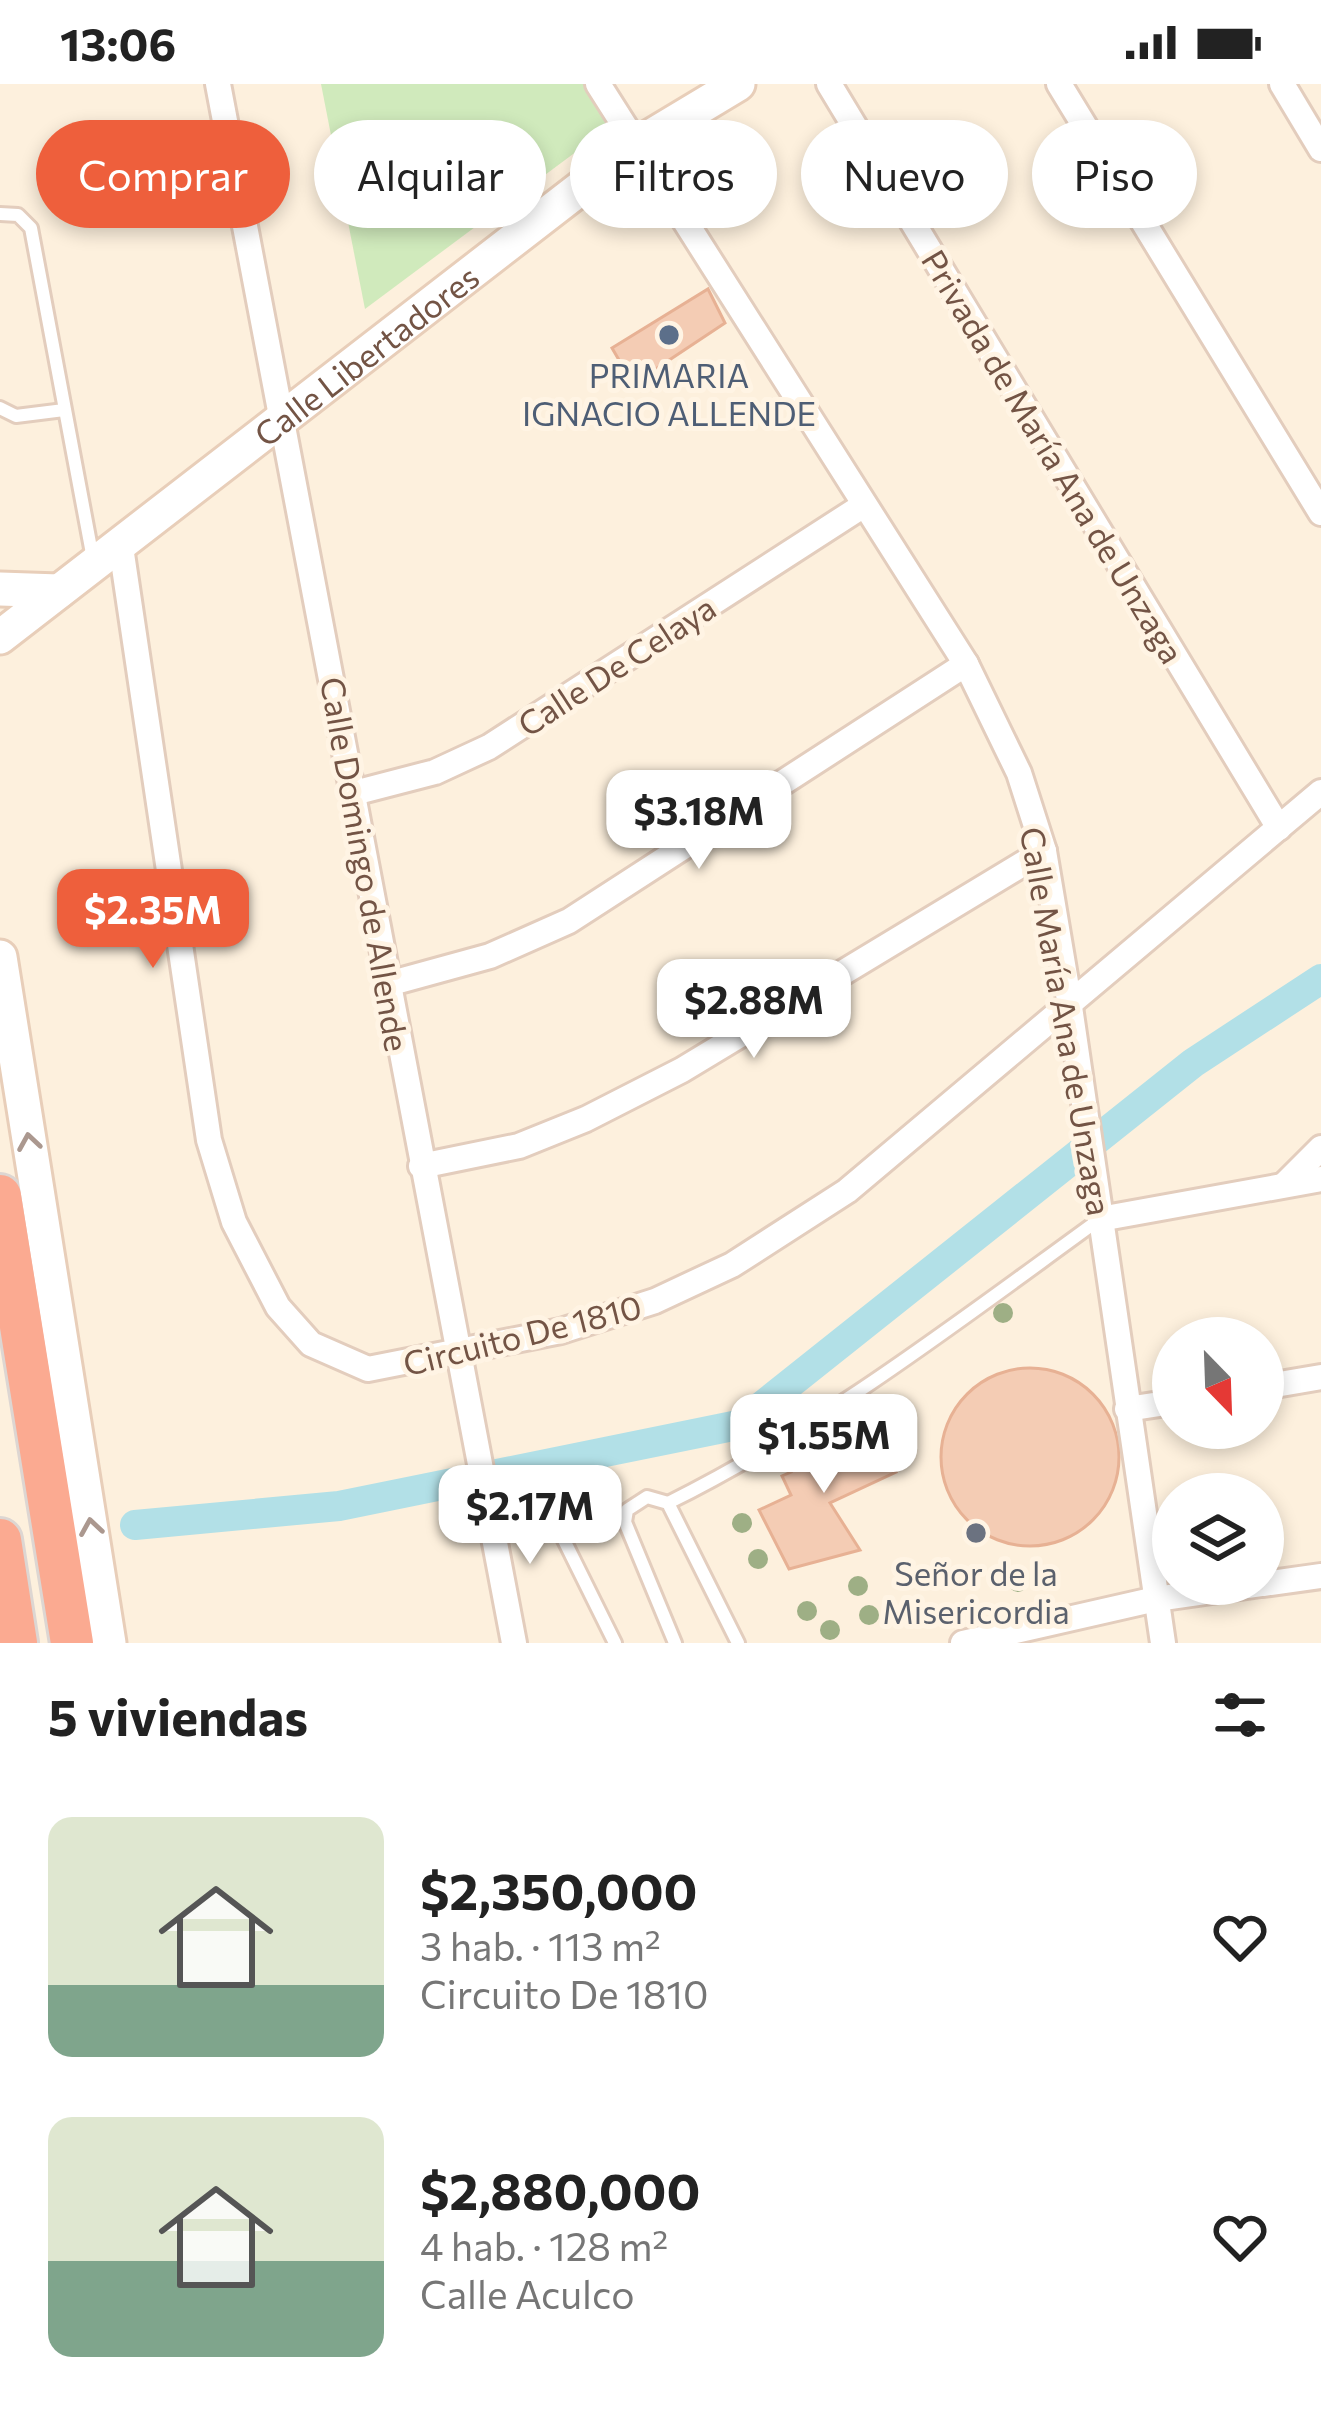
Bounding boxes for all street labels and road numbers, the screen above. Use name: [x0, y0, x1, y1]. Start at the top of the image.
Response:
street label: Privada de María Ana de Unzaga: [914, 242, 1194, 670]
street label: Calle Libertadores: [245, 255, 486, 454]
street label: Calle De Celaya: [509, 586, 723, 744]
street label: Calle Domingo de Allende: [313, 674, 419, 1054]
street label: Calle María Ana de Unzaga: [1013, 824, 1121, 1218]
street label: Circuito De 1810: [399, 1285, 645, 1383]

